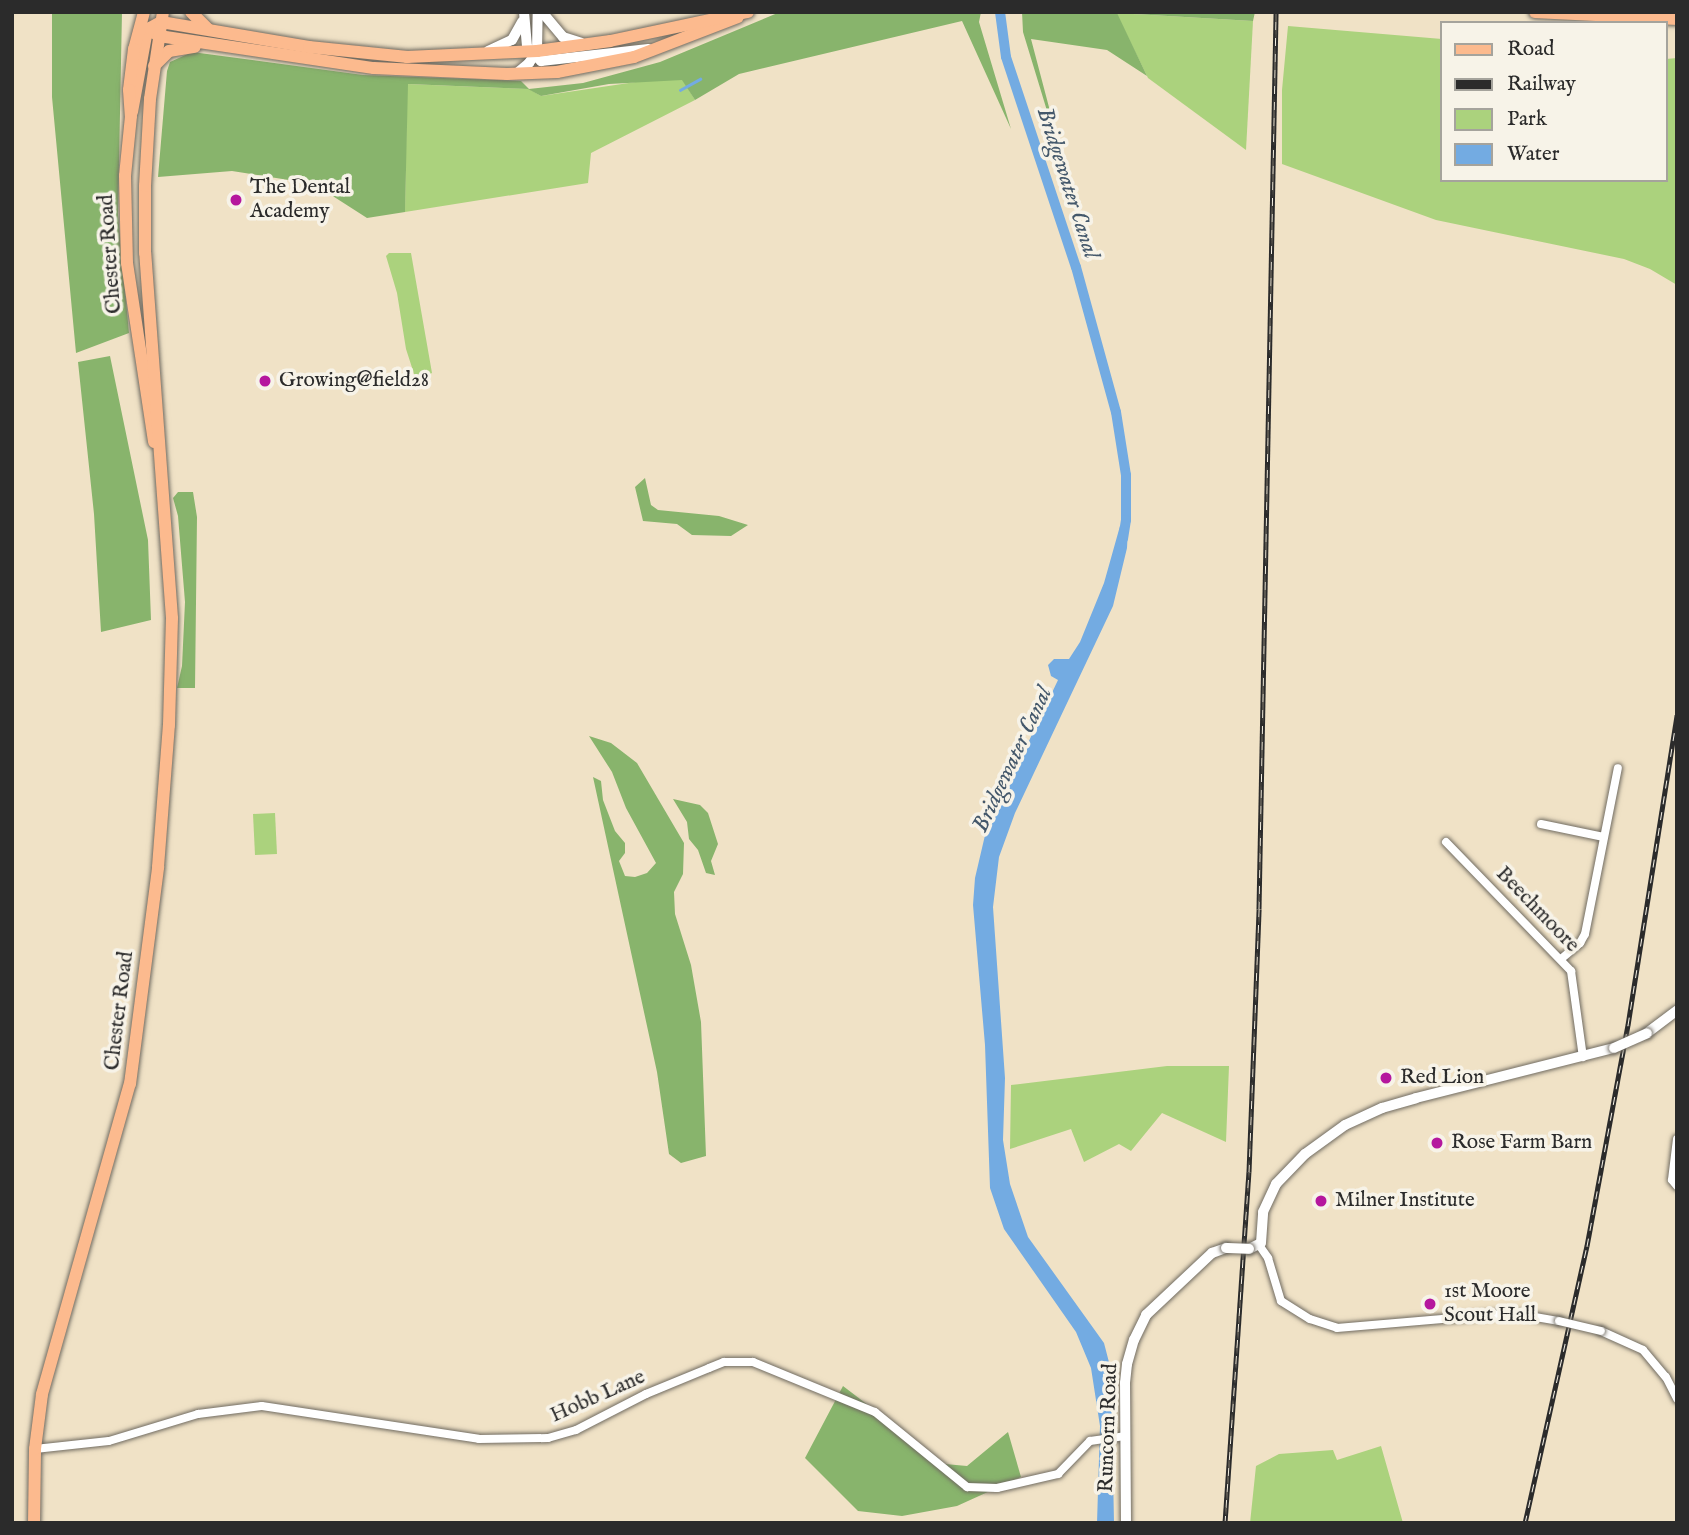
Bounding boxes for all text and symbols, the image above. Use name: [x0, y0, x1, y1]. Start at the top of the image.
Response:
legend: [1440, 21, 1668, 182]
text: Road: [1507, 36, 1554, 63]
text: Railway: [1507, 71, 1576, 98]
water label: Bridgewater Canal: [1030, 104, 1104, 262]
text: Park: [1507, 106, 1547, 133]
text: Water: [1507, 141, 1559, 168]
place label: The Dental Academy: [250, 175, 350, 225]
marker: The Dental Academy: [228, 192, 244, 208]
street label: Chester Road: [94, 193, 128, 315]
place label: Growing@field28: [279, 368, 429, 394]
marker: Growing@field28: [257, 373, 273, 389]
water label: Bridgewater Canal: [967, 683, 1059, 837]
street label: Beechmoore: [1490, 862, 1584, 958]
street label: Chester Road: [100, 950, 140, 1072]
place label: Red Lion: [1400, 1065, 1484, 1091]
marker: Red Lion: [1378, 1070, 1394, 1086]
place label: Rose Farm Barn: [1451, 1130, 1592, 1156]
marker: Rose Farm Barn: [1429, 1135, 1445, 1151]
place label: Milner Institute: [1335, 1188, 1475, 1214]
marker: Milner Institute: [1313, 1193, 1329, 1209]
place label: 1st Moore Scout Hall: [1444, 1279, 1536, 1329]
marker: 1st Moore Scout Hall: [1422, 1296, 1438, 1312]
street label: Runcorn Road: [1094, 1363, 1124, 1493]
street label: Hobb Lane: [547, 1365, 649, 1429]

